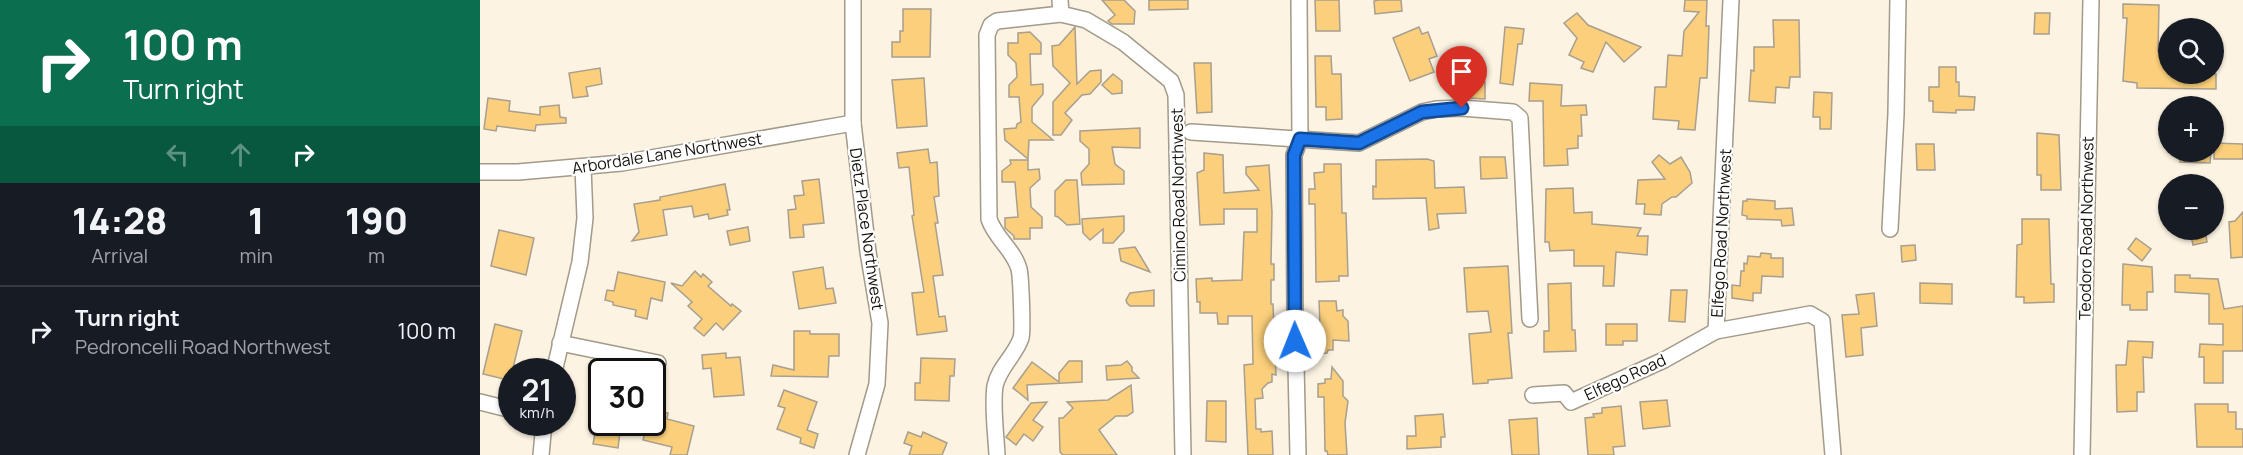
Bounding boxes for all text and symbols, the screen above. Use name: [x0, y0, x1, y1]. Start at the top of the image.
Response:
text: 100 m: [123, 15, 243, 73]
map controls: [2158, 18, 2224, 240]
button: search: [2158, 18, 2224, 84]
icon: right: [24, 24, 102, 102]
pin: [1436, 46, 1487, 108]
icon: arrive: [1445, 55, 1478, 88]
text: Turn right: [123, 70, 244, 107]
button: +: [2158, 96, 2224, 162]
street label: Cimino Road Northwest: [1165, 108, 1191, 282]
street label: Arbordale Lane Northwest: [570, 127, 764, 179]
street label: Teodoro Road Northwest: [2073, 136, 2099, 320]
icon: left: [161, 138, 194, 171]
icon: ahead: [224, 138, 257, 171]
icon: right: [287, 138, 320, 171]
street label: Dietz Place Northwest: [845, 146, 889, 312]
street label: Elfego Road Northwest: [1706, 148, 1736, 318]
button: −: [2158, 174, 2224, 240]
text: 14:28: [72, 196, 168, 245]
text: 1: [248, 196, 264, 245]
text: 190: [345, 196, 408, 245]
text: Arrival: [91, 242, 148, 269]
text: min: [239, 242, 273, 269]
text: m: [368, 242, 385, 269]
text: Turn right: [75, 303, 180, 333]
position arrow: [1263, 309, 1327, 373]
icon: right: [24, 315, 57, 348]
text: 100 m: [398, 316, 456, 346]
text: Pedroncelli Road Northwest: [75, 333, 331, 360]
street label: Elfego Road: [1581, 349, 1669, 405]
speed limit sign: 30: [588, 358, 666, 436]
text: 21: [521, 369, 553, 410]
text: km/h: [520, 402, 554, 423]

